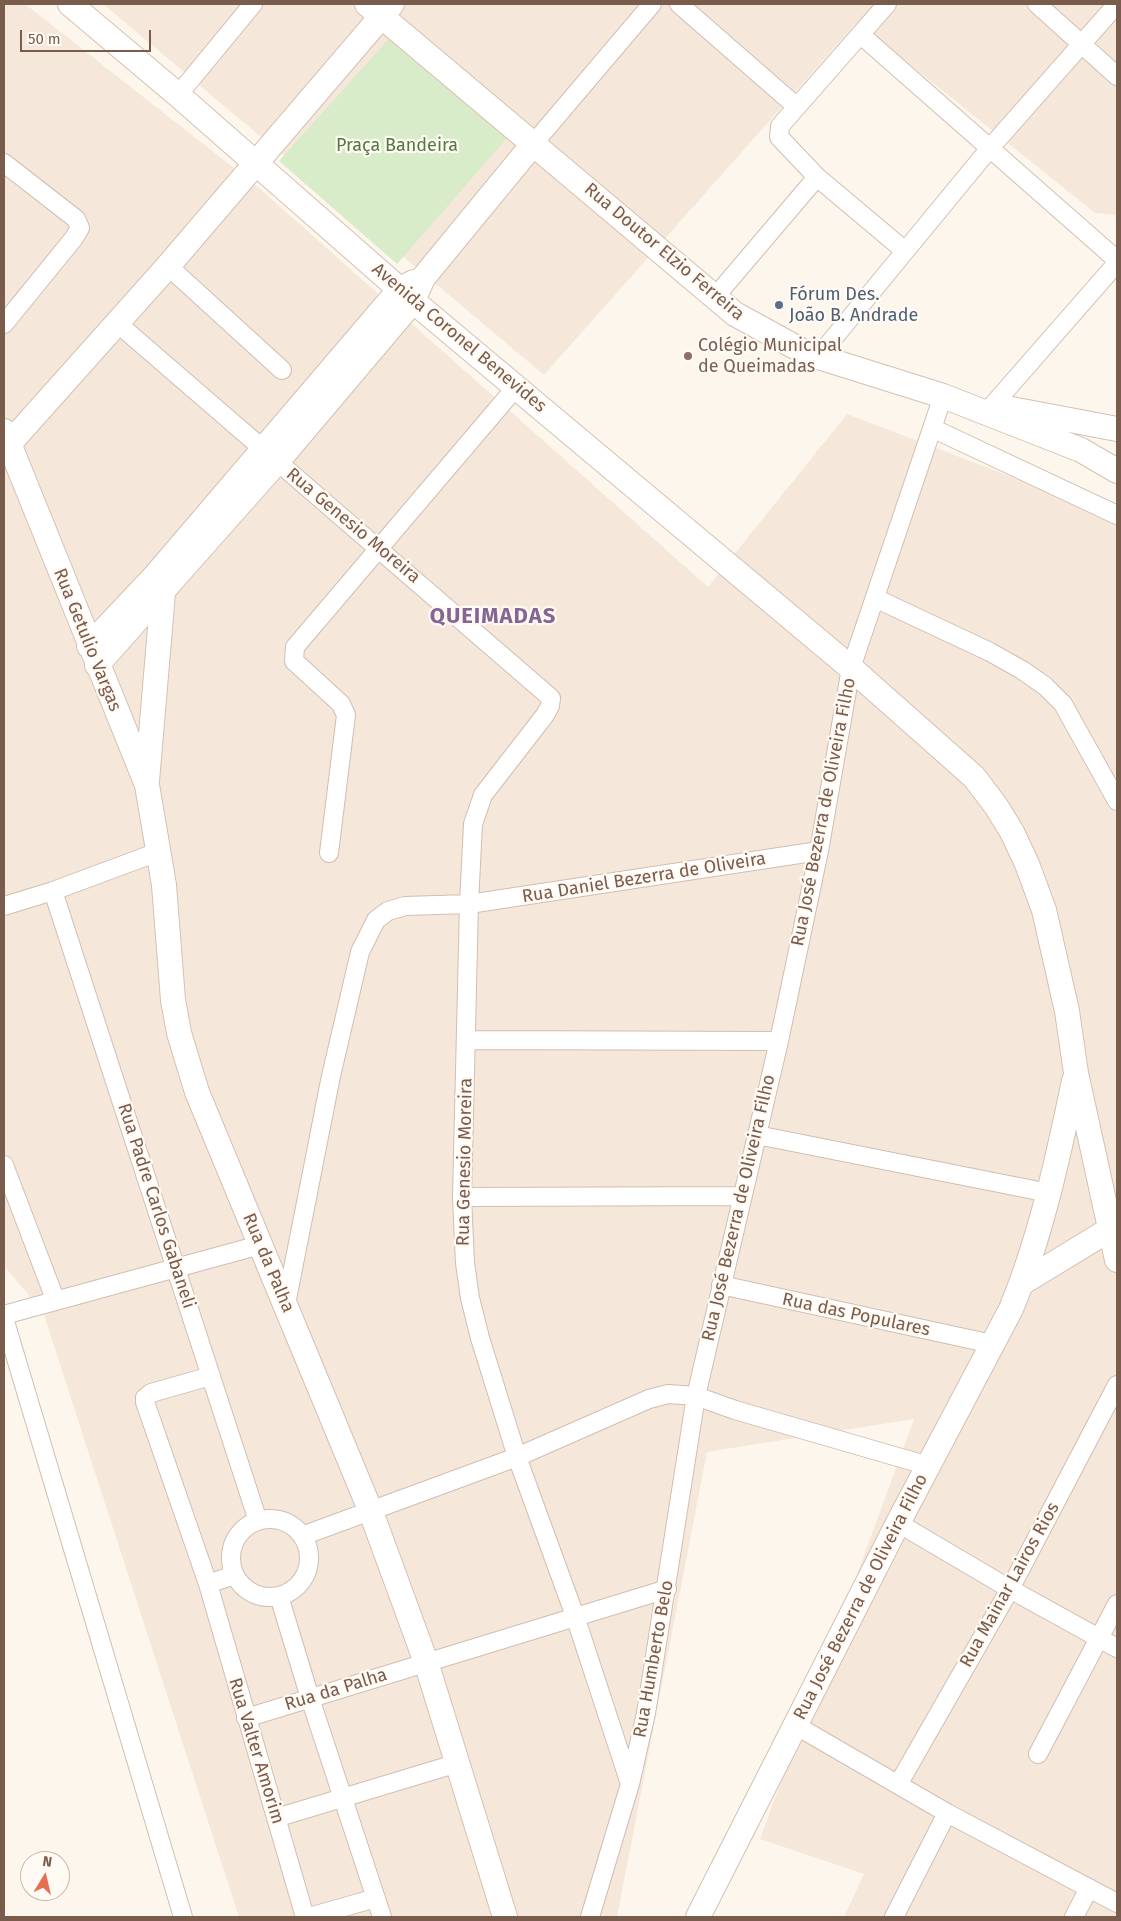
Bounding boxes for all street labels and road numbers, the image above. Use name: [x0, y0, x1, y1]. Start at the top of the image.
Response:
street label: Rua Doutor Elzio Ferreira: [579, 179, 749, 325]
street label: Avenida Coronel Benevides: [367, 259, 551, 417]
street label: Rua Genesio Moreira: [282, 464, 424, 588]
street label: Rua Getulio Vargas: [48, 565, 126, 715]
street label: Rua José Bezerra de Oliveira Filho: [787, 676, 861, 948]
street label: Rua Daniel Bezerra de Oliveira: [521, 848, 767, 908]
street label: Rua José Bezerra de Oliveira Filho: [698, 1072, 780, 1344]
street label: Rua Genesio Moreira: [453, 1078, 477, 1246]
street label: Rua Padre Carlos Gabaneli: [113, 1101, 199, 1311]
street label: Rua da Palha: [237, 1210, 299, 1316]
street label: Rua das Populares: [780, 1289, 932, 1341]
street label: Rua José Bezerra de Oliveira Filho: [789, 1470, 933, 1724]
street label: Rua Mainar Lairos Rios: [956, 1499, 1064, 1671]
street label: Rua Humberto Belo: [630, 1579, 678, 1739]
street label: Rua da Palha: [282, 1664, 390, 1716]
street label: Rua Valter Amorim: [224, 1675, 288, 1827]

